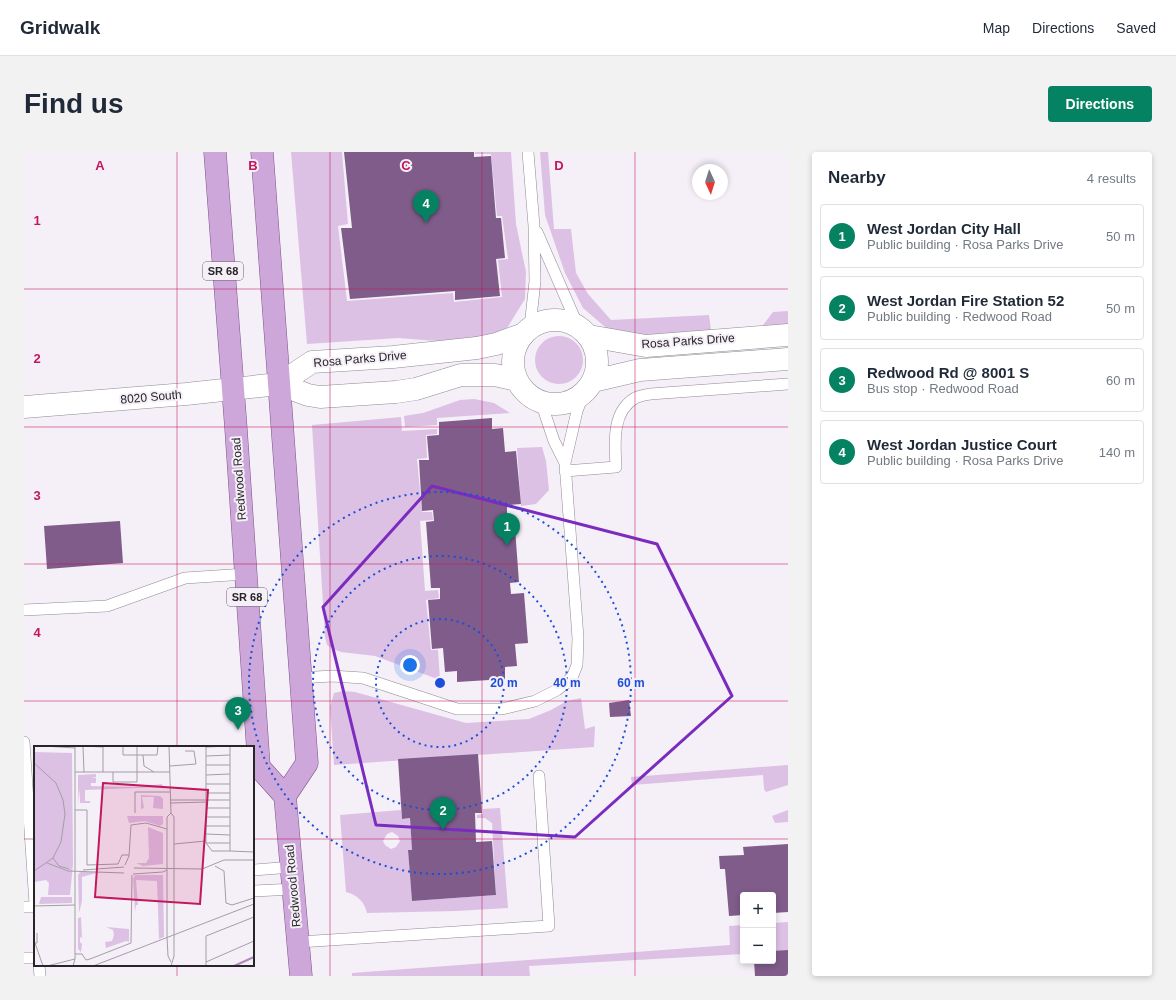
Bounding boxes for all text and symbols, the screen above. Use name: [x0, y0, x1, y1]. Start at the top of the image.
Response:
text: Gridwalk: [20, 17, 100, 38]
text: Map: [983, 20, 1010, 36]
text: Directions: [1032, 20, 1094, 36]
text: Saved: [1116, 20, 1156, 36]
button: Directions: [1048, 86, 1152, 122]
text: Find us: [24, 88, 124, 119]
text: A: [95, 158, 105, 173]
text: B: [248, 158, 258, 173]
text: C: [401, 158, 411, 173]
text: D: [554, 158, 564, 173]
north arrow: [692, 164, 728, 200]
text: Nearby: [828, 168, 886, 187]
text: 4 results: [1087, 171, 1136, 186]
pin: 4: [413, 190, 439, 223]
text: 1: [33, 213, 41, 228]
text: West Jordan City Hall: [867, 220, 1021, 237]
text: 1: [838, 229, 846, 244]
text: 50 m: [1106, 229, 1135, 244]
text: Public building · Rosa Parks Drive: [867, 237, 1064, 252]
road number: SR 68: [203, 262, 243, 280]
text: West Jordan Fire Station 52: [867, 292, 1064, 309]
text: 2: [838, 301, 846, 316]
text: 50 m: [1106, 301, 1135, 316]
text: Public building · Redwood Road: [867, 309, 1052, 324]
street label: Rosa Parks Drive: [641, 331, 735, 351]
street label: Rosa Parks Drive: [313, 348, 407, 370]
text: 2: [33, 351, 41, 366]
text: Redwood Rd @ 8001 S: [867, 364, 1029, 381]
text: 3: [838, 373, 846, 388]
text: 60 m: [1106, 373, 1135, 388]
text: Bus stop · Redwood Road: [867, 381, 1019, 396]
street label: 8020 South: [120, 387, 182, 407]
text: West Jordan Justice Court: [867, 436, 1057, 453]
street label: Redwood Road: [229, 437, 249, 521]
text: 4: [838, 445, 846, 460]
text: 140 m: [1099, 445, 1135, 460]
text: Public building · Rosa Parks Drive: [867, 453, 1064, 468]
text: 3: [33, 488, 41, 503]
pin: 1: [494, 513, 520, 546]
road number: SR 68: [227, 588, 267, 606]
text: 4: [33, 625, 41, 640]
your location: [400, 655, 420, 675]
centre of rings: [433, 676, 447, 690]
text: 20 m: [490, 676, 518, 690]
text: 40 m: [553, 676, 581, 690]
text: 60 m: [617, 676, 645, 690]
pin: 3: [225, 697, 251, 730]
inset map: [34, 746, 254, 966]
pin: 2: [430, 797, 456, 830]
street label: Redwood Road: [282, 844, 304, 928]
map controls: [740, 892, 776, 964]
button: +: [740, 892, 776, 928]
button: −: [740, 928, 776, 964]

